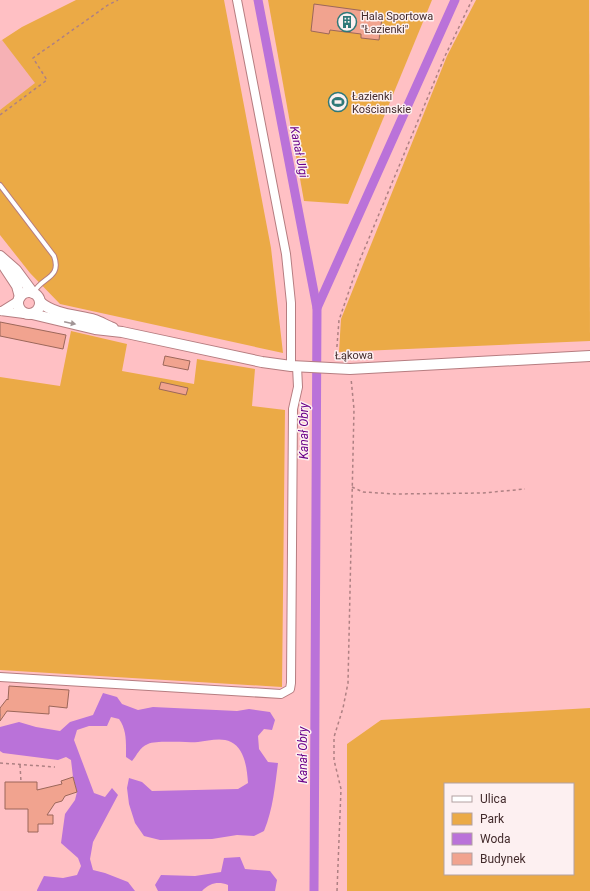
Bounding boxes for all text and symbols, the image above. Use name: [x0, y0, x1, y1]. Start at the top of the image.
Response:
place label: Hala Sportowa "Łazienki": [361, 10, 433, 36]
building icon: Hala Sportowa "Łazienki": [336, 11, 358, 33]
place label: Łazienki Kościanskie: [352, 90, 411, 116]
sports icon: Łazienki Kościanskie: [327, 91, 349, 113]
water label: Kanał Ulgi: [287, 125, 311, 179]
one-way arrow: [63, 321, 76, 327]
street label: Łąkowa: [335, 349, 373, 362]
water label: Kanał Obry: [297, 402, 311, 459]
water label: Kanał Obry: [296, 726, 310, 783]
legend: [444, 783, 574, 875]
text: Ulica: [480, 792, 506, 806]
text: Park: [480, 812, 505, 826]
text: Woda: [480, 832, 511, 846]
text: Budynek: [480, 852, 527, 866]

